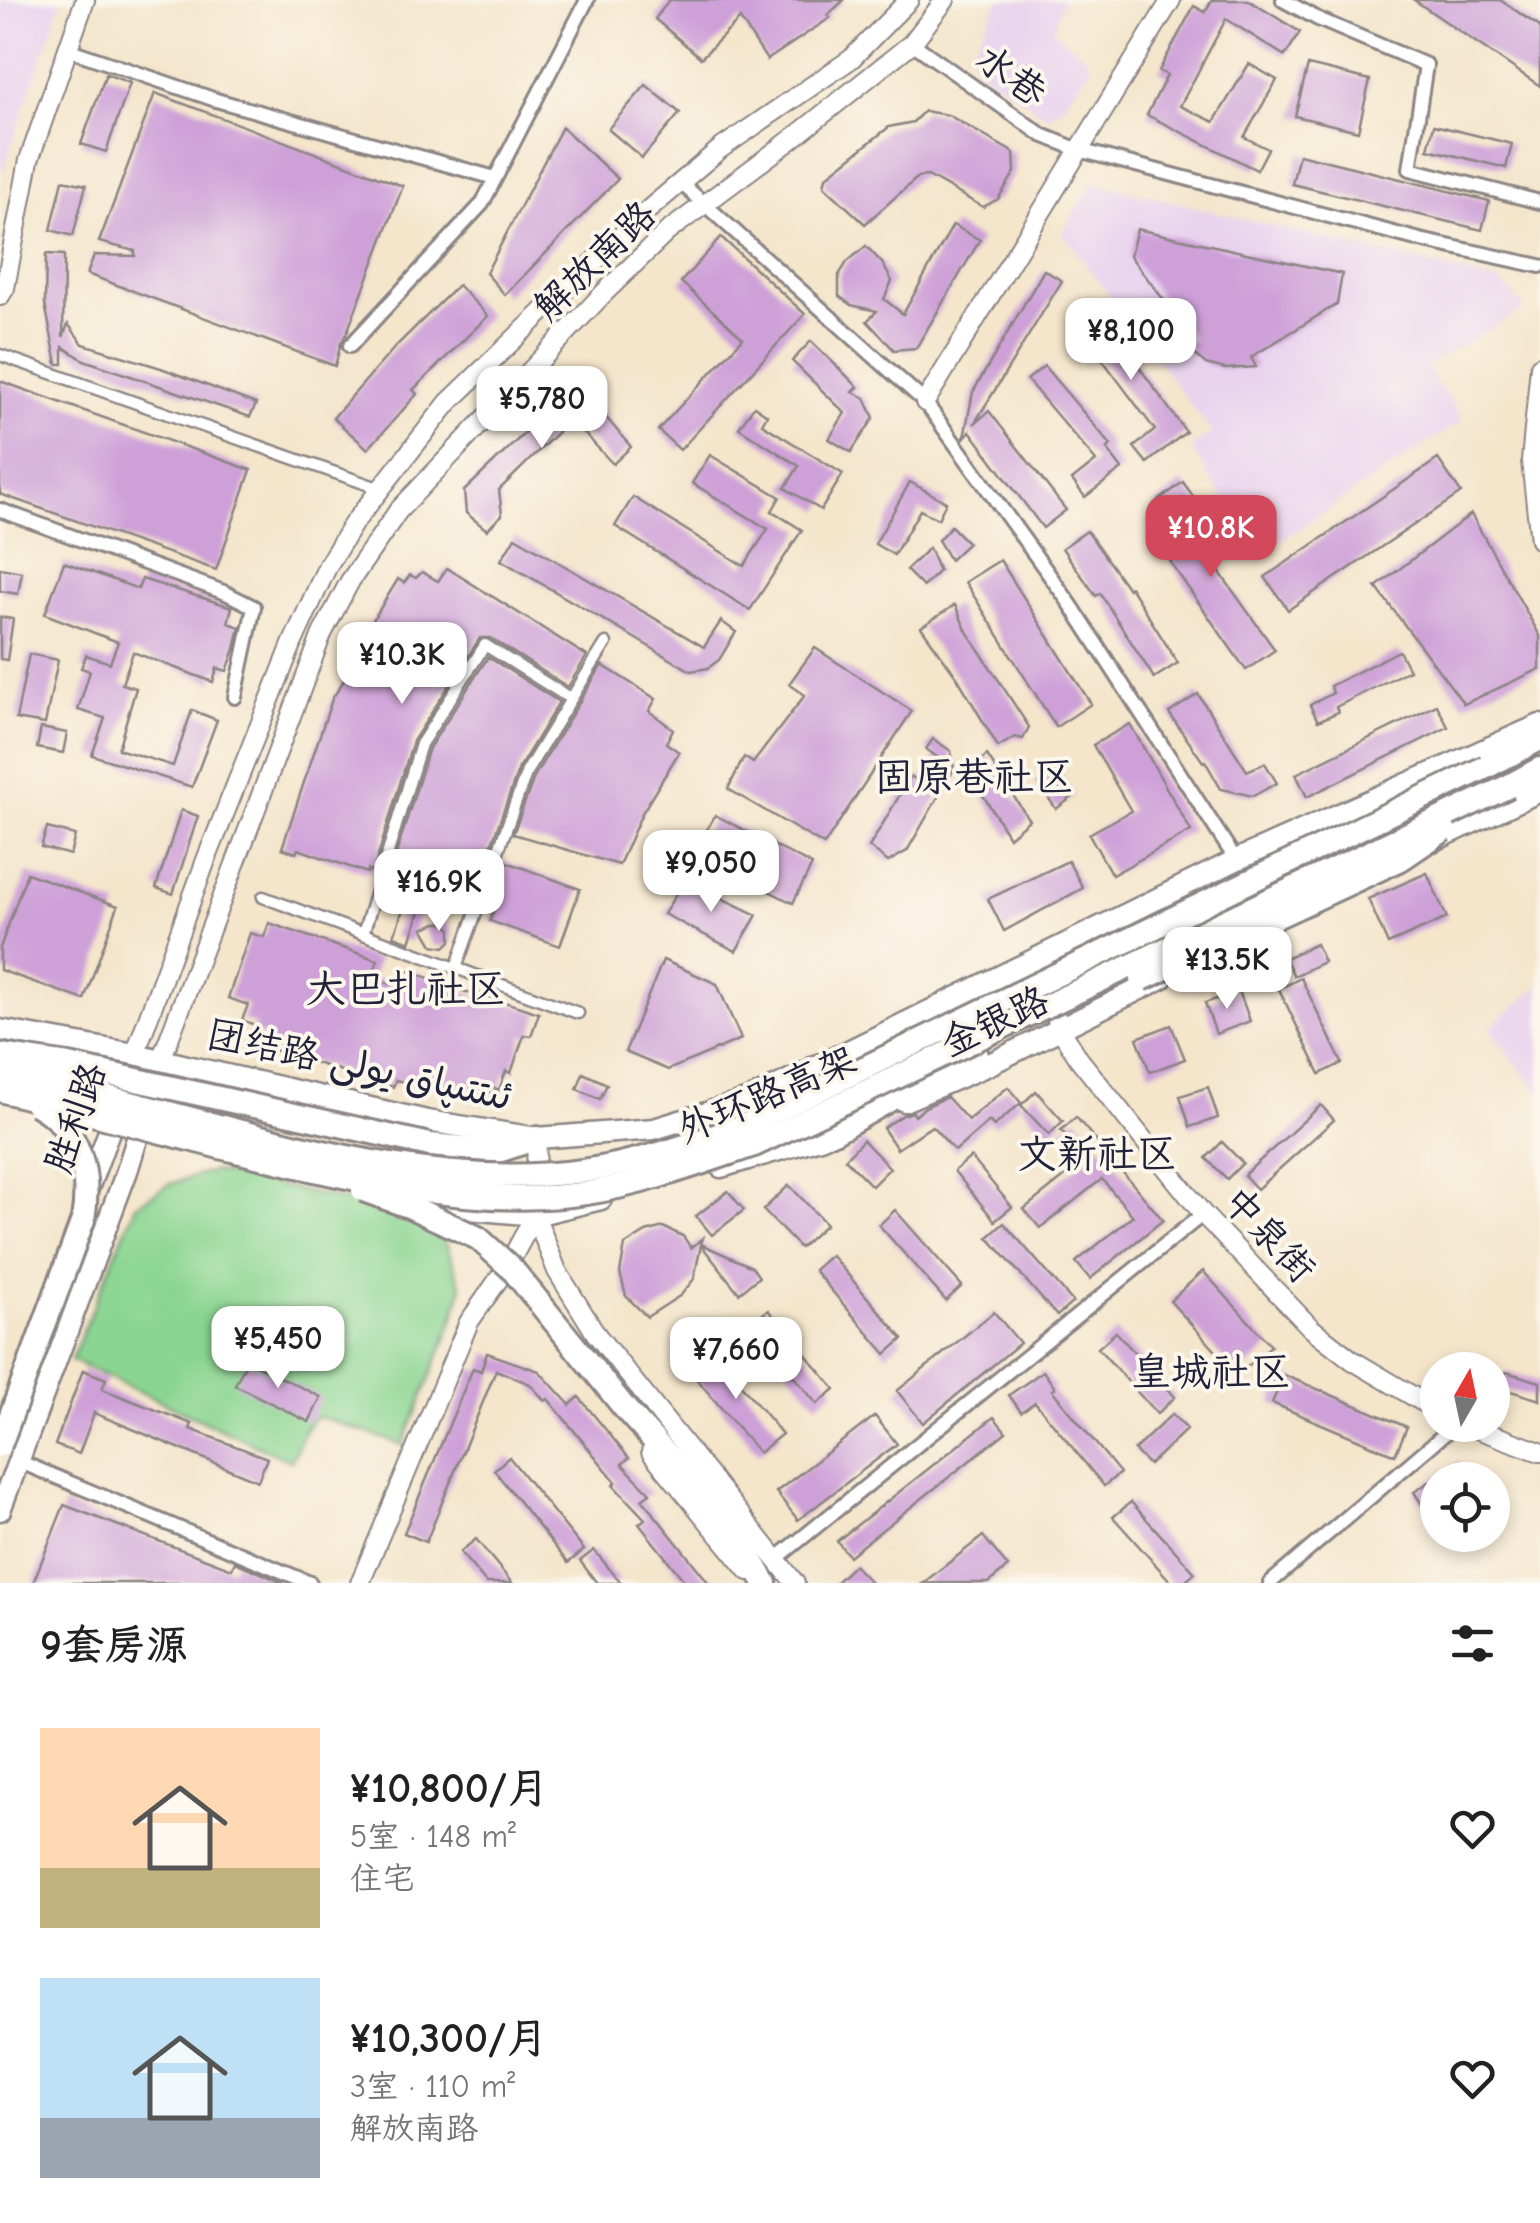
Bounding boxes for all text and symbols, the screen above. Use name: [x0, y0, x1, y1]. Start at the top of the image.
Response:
street label: 水巷: [967, 36, 1055, 116]
street label: 解放南路: [525, 192, 665, 330]
pin: ¥8,100: [1050, 298, 1212, 383]
text: ¥8,100: [1087, 312, 1175, 349]
pin: ¥5,780: [461, 366, 623, 451]
text: ¥5,780: [499, 380, 585, 417]
pin: ¥10.8K: [1130, 495, 1292, 580]
text: ¥10.8K: [1168, 509, 1254, 546]
pin: ¥10.3K: [321, 622, 483, 707]
text: ¥10.3K: [359, 636, 445, 673]
district label: 固原巷社区: [874, 754, 1074, 800]
pin: ¥9,050: [630, 830, 792, 915]
text: ¥9,050: [665, 844, 757, 881]
pin: ¥16.9K: [358, 849, 520, 934]
text: ¥16.9K: [396, 863, 482, 900]
pin: ¥13.5K: [1146, 927, 1308, 1012]
text: ¥13.5K: [1185, 941, 1269, 978]
district label: 大巴扎社区: [306, 966, 506, 1012]
street label: 金银路: [934, 978, 1056, 1066]
street label: 团结路 ئىتتىپاق يولى: [202, 1012, 515, 1122]
street label: 外环路高架: [671, 1038, 863, 1152]
street label: 胜利路: [37, 1057, 115, 1179]
district label: 文新社区: [1017, 1131, 1177, 1177]
street label: 中泉街: [1214, 1178, 1324, 1292]
pin: ¥5,450: [197, 1306, 359, 1391]
pin: ¥7,660: [655, 1317, 817, 1402]
text: ¥5,450: [233, 1320, 323, 1357]
text: ¥7,660: [692, 1331, 780, 1368]
district label: 皇城社区: [1131, 1349, 1291, 1395]
north arrow: [1420, 1352, 1510, 1442]
map controls: [1420, 1352, 1510, 1552]
button: locate: [1420, 1462, 1510, 1552]
icon: filters: [1445, 1616, 1500, 1671]
text: 9套房源: [40, 1621, 188, 1670]
text: ¥10,800/月: [350, 1764, 549, 1813]
icon: home: [120, 1768, 240, 1888]
icon: heart: [1445, 1801, 1500, 1856]
text: 5室 · 148 m²: [350, 1818, 516, 1855]
text: 住宅: [350, 1860, 414, 1897]
text: ¥10,300/月: [350, 2014, 548, 2063]
icon: home: [120, 2018, 240, 2138]
icon: heart: [1445, 2051, 1500, 2106]
text: 3室 · 110 m²: [350, 2068, 515, 2105]
text: 解放南路: [350, 2110, 478, 2147]

